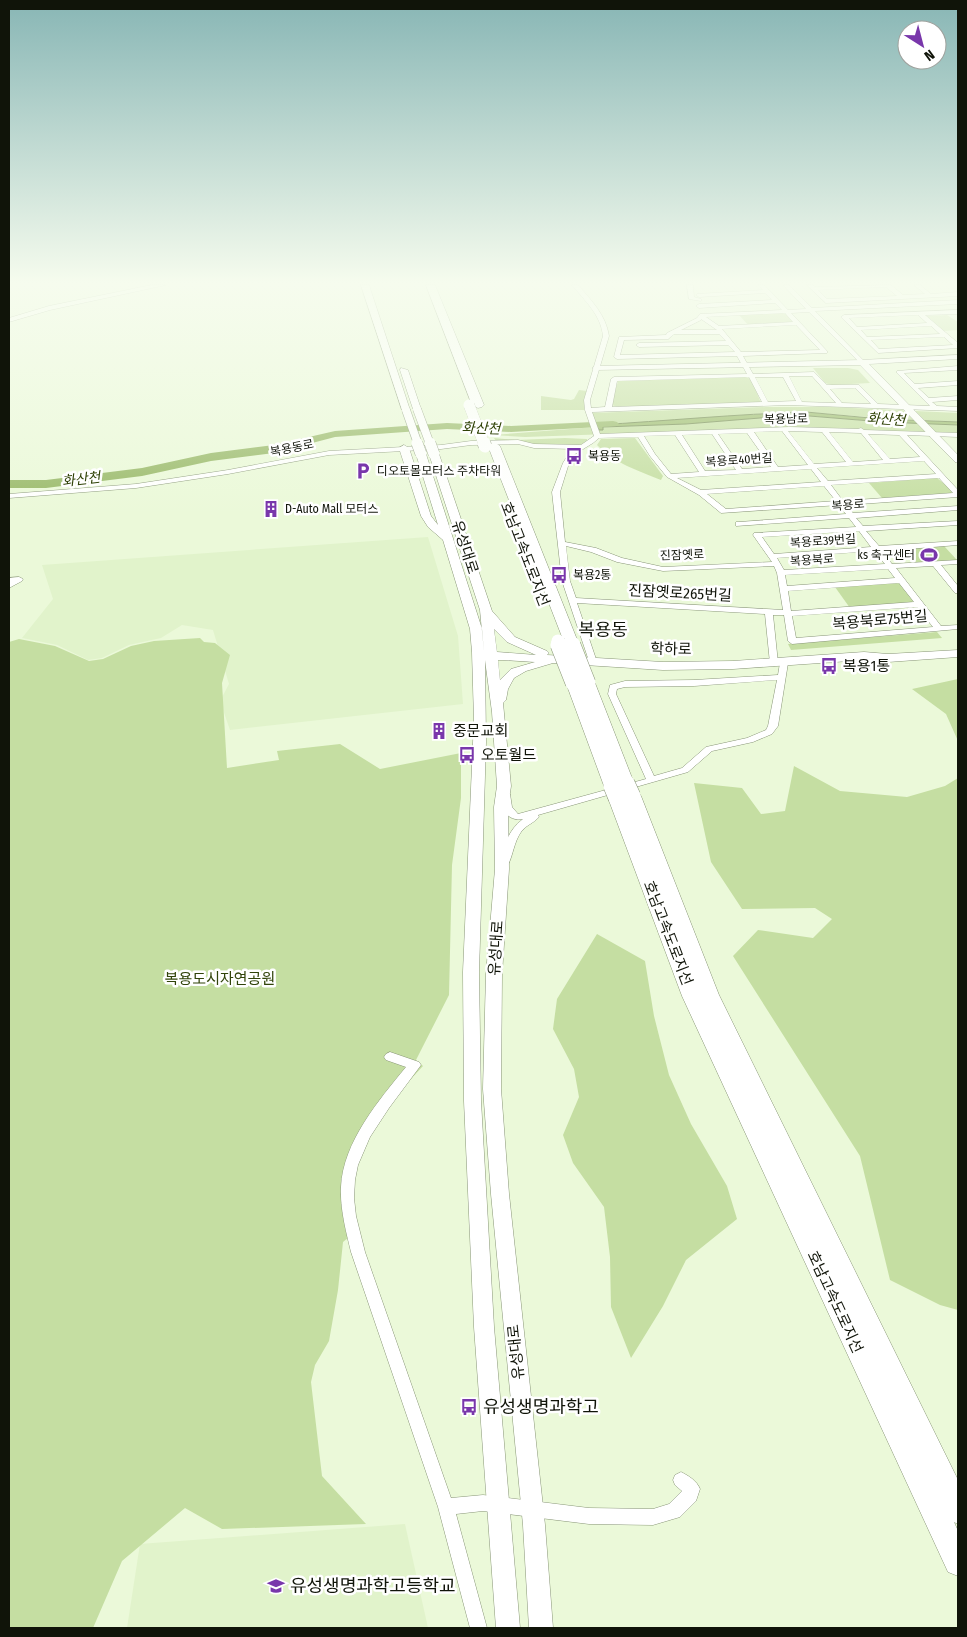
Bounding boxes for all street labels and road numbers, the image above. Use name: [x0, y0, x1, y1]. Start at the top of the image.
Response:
street label: 복용남로: [764, 412, 808, 426]
street label: 복용동로: [269, 437, 315, 459]
street label: 복용로40번길: [705, 451, 773, 469]
street label: 복용로: [831, 497, 865, 513]
street label: 호남고속도로지선: [497, 499, 553, 609]
street label: 유성대로: [448, 518, 482, 576]
street label: 복용로39번길: [789, 532, 857, 550]
street label: 진잠옛로: [660, 547, 704, 563]
street label: 복용북로: [789, 551, 835, 569]
street label: 진잠옛로265번길: [628, 581, 732, 605]
street label: 복용북로75번길: [832, 607, 928, 633]
street label: 학하로: [650, 640, 692, 658]
street label: 호남고속도로지선: [640, 878, 696, 988]
street label: 유성대로: [485, 920, 507, 976]
street label: 호남고속도로지선: [804, 1248, 866, 1356]
street label: 유성대로: [504, 1324, 528, 1380]

